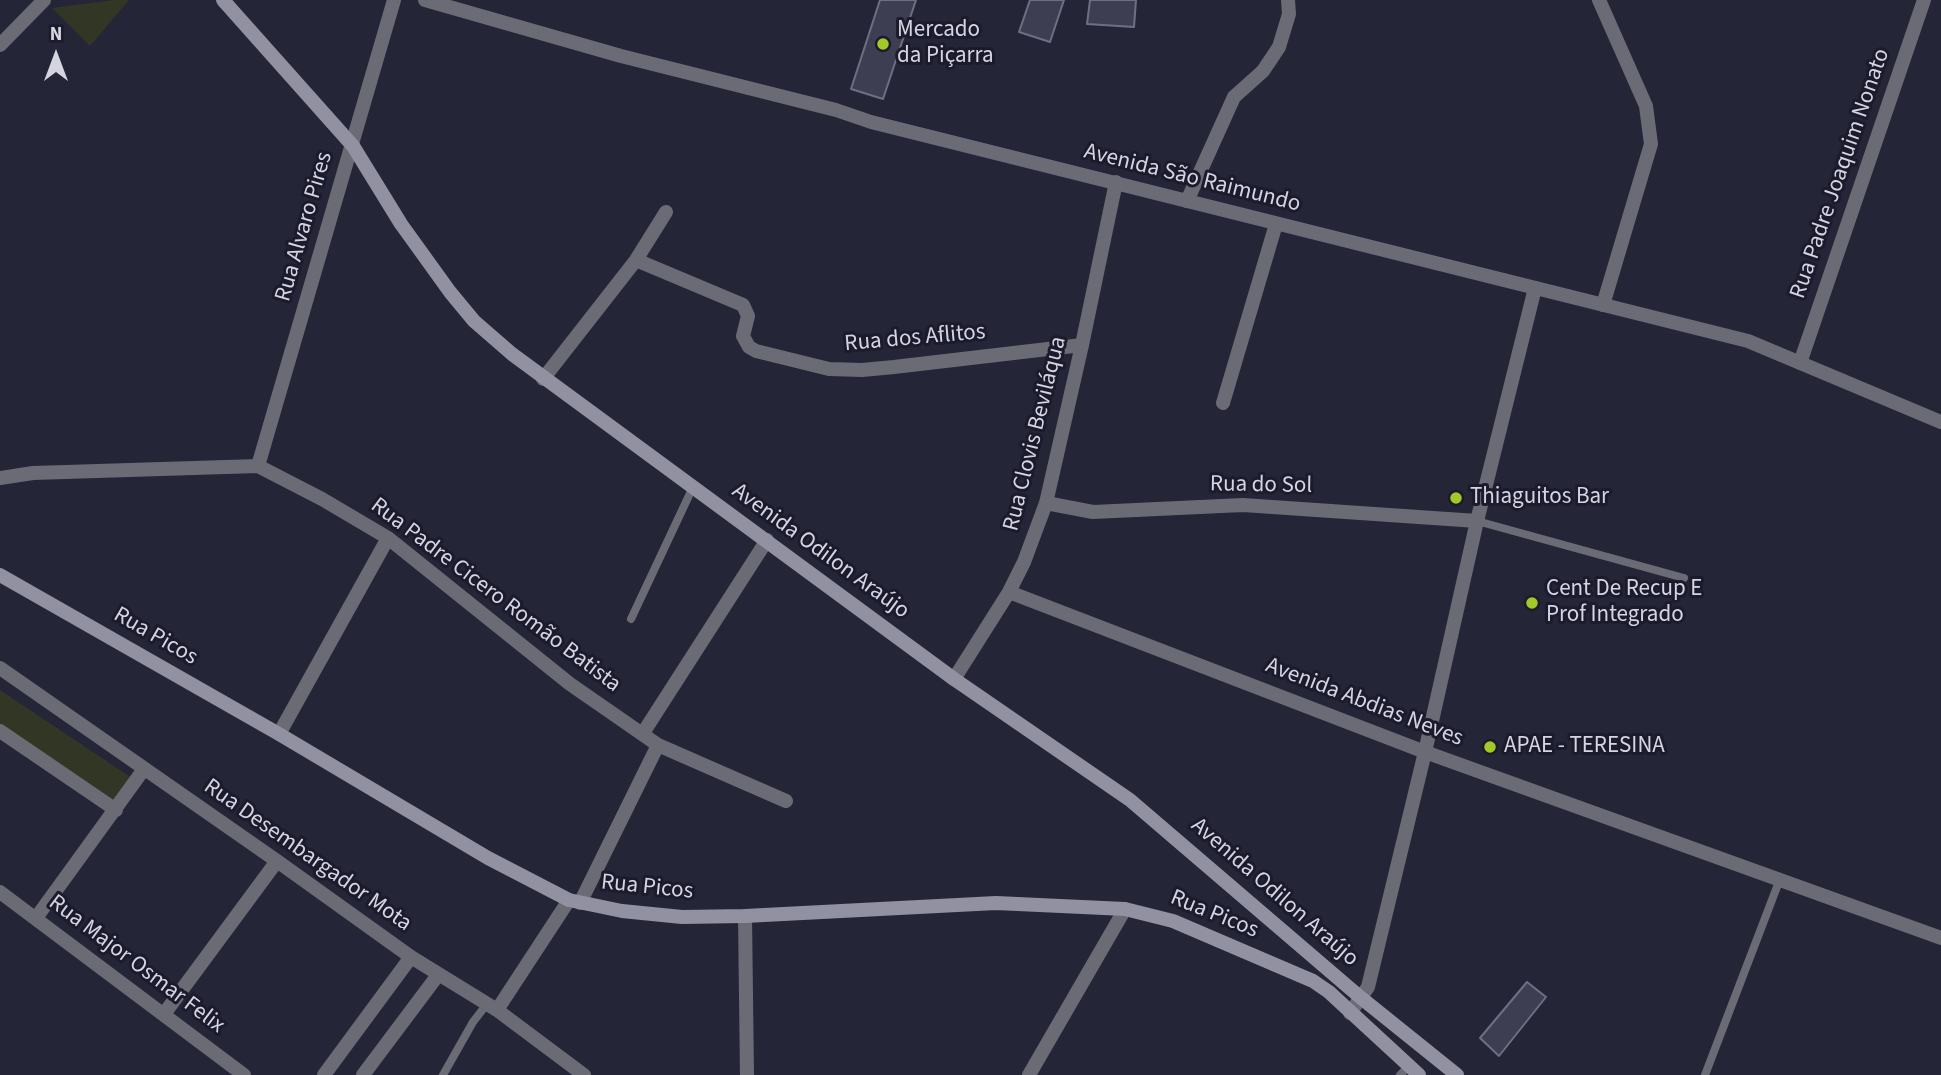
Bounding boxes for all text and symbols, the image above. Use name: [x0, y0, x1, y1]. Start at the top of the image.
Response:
place label: Mercado da Piçarra: [897, 17, 993, 71]
north arrow: [21, 21, 91, 91]
text: N: [50, 21, 62, 48]
marker: Mercado da Piçarra: [875, 36, 891, 52]
street label: Rua Padre Joaquim Nonato: [1785, 45, 1897, 303]
street label: Avenida São Raimundo: [1081, 139, 1303, 219]
street label: Rua Alvaro Pires: [270, 149, 340, 305]
street label: Rua dos Aflitos: [843, 319, 987, 359]
street label: Rua Clovis Beviláqua: [998, 334, 1074, 534]
street label: Rua do Sol: [1210, 471, 1312, 501]
street label: Avenida Odilon Araújo: [726, 478, 914, 626]
place label: Thiaguitos Bar: [1470, 484, 1609, 512]
marker: Thiaguitos Bar: [1448, 490, 1464, 506]
street label: Rua Padre Cicero Romão Batista: [364, 493, 626, 699]
place label: Cent De Recup E Prof Integrado: [1546, 576, 1702, 630]
marker: Cent De Recup E Prof Integrado: [1524, 595, 1540, 611]
street label: Rua Picos: [108, 602, 202, 672]
street label: Avenida Abdias Neves: [1261, 653, 1467, 753]
place label: APAE - TERESINA: [1504, 733, 1665, 761]
marker: APAE - TERESINA: [1482, 739, 1498, 755]
street label: Rua Desembargador Mota: [198, 774, 416, 938]
street label: Avenida Odilon Araújo: [1185, 813, 1363, 973]
street label: Rua Picos: [600, 869, 694, 907]
street label: Rua Picos: [1166, 885, 1262, 945]
street label: Rua Major Osmar Felix: [43, 890, 229, 1040]

